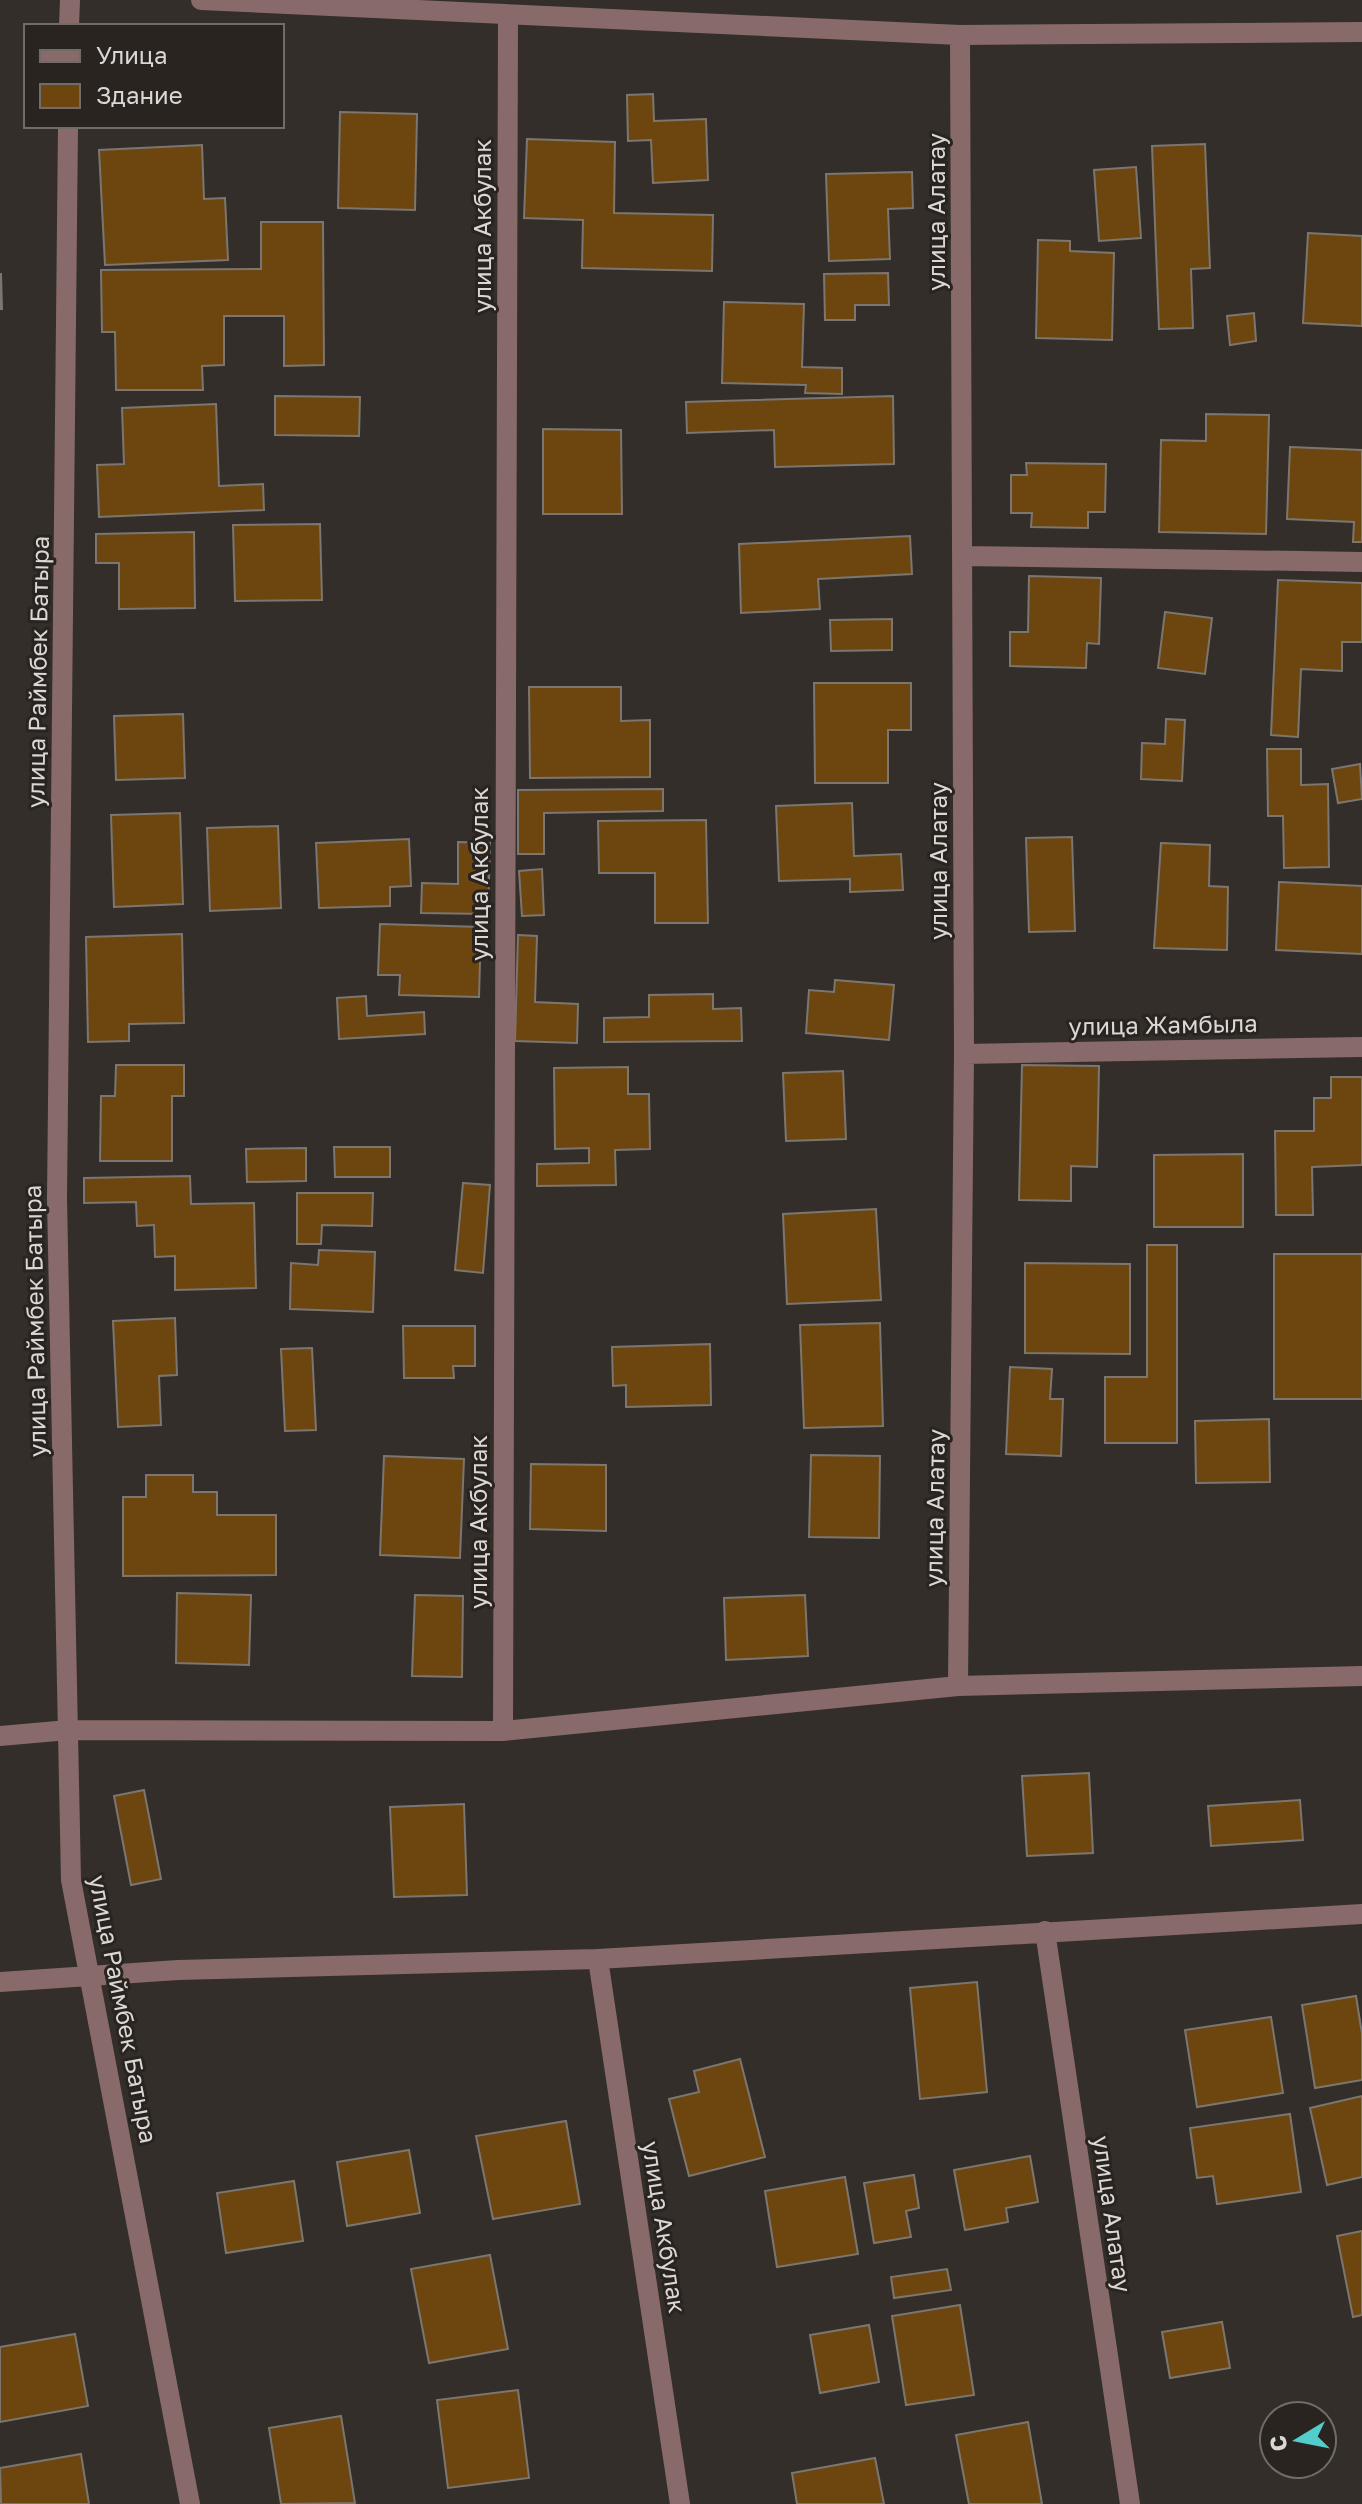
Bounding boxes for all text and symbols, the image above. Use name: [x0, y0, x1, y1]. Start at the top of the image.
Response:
legend: [24, 24, 284, 128]
text: Улица: [96, 40, 168, 69]
text: Здание: [96, 80, 183, 109]
street label: улица Алатау: [921, 133, 950, 291]
street label: улица Акбулак: [467, 139, 496, 313]
street label: улица Раймбек Батыра: [20, 536, 54, 808]
street label: улица Алатау: [923, 782, 952, 940]
street label: улица Акбулак: [464, 787, 493, 961]
street label: улица Жамбыла: [1068, 1008, 1258, 1040]
street label: улица Раймбек Батыра: [17, 1185, 51, 1457]
street label: улица Алатау: [918, 1429, 950, 1587]
street label: улица Акбулак: [463, 1435, 492, 1609]
street label: улица Раймбек Батыра: [84, 1873, 164, 2145]
street label: улица Алатау: [1088, 2134, 1138, 2294]
street label: улица Акбулак: [637, 2139, 693, 2315]
north arrow: [1258, 2400, 1338, 2480]
text: С: [1263, 2434, 1292, 2454]

